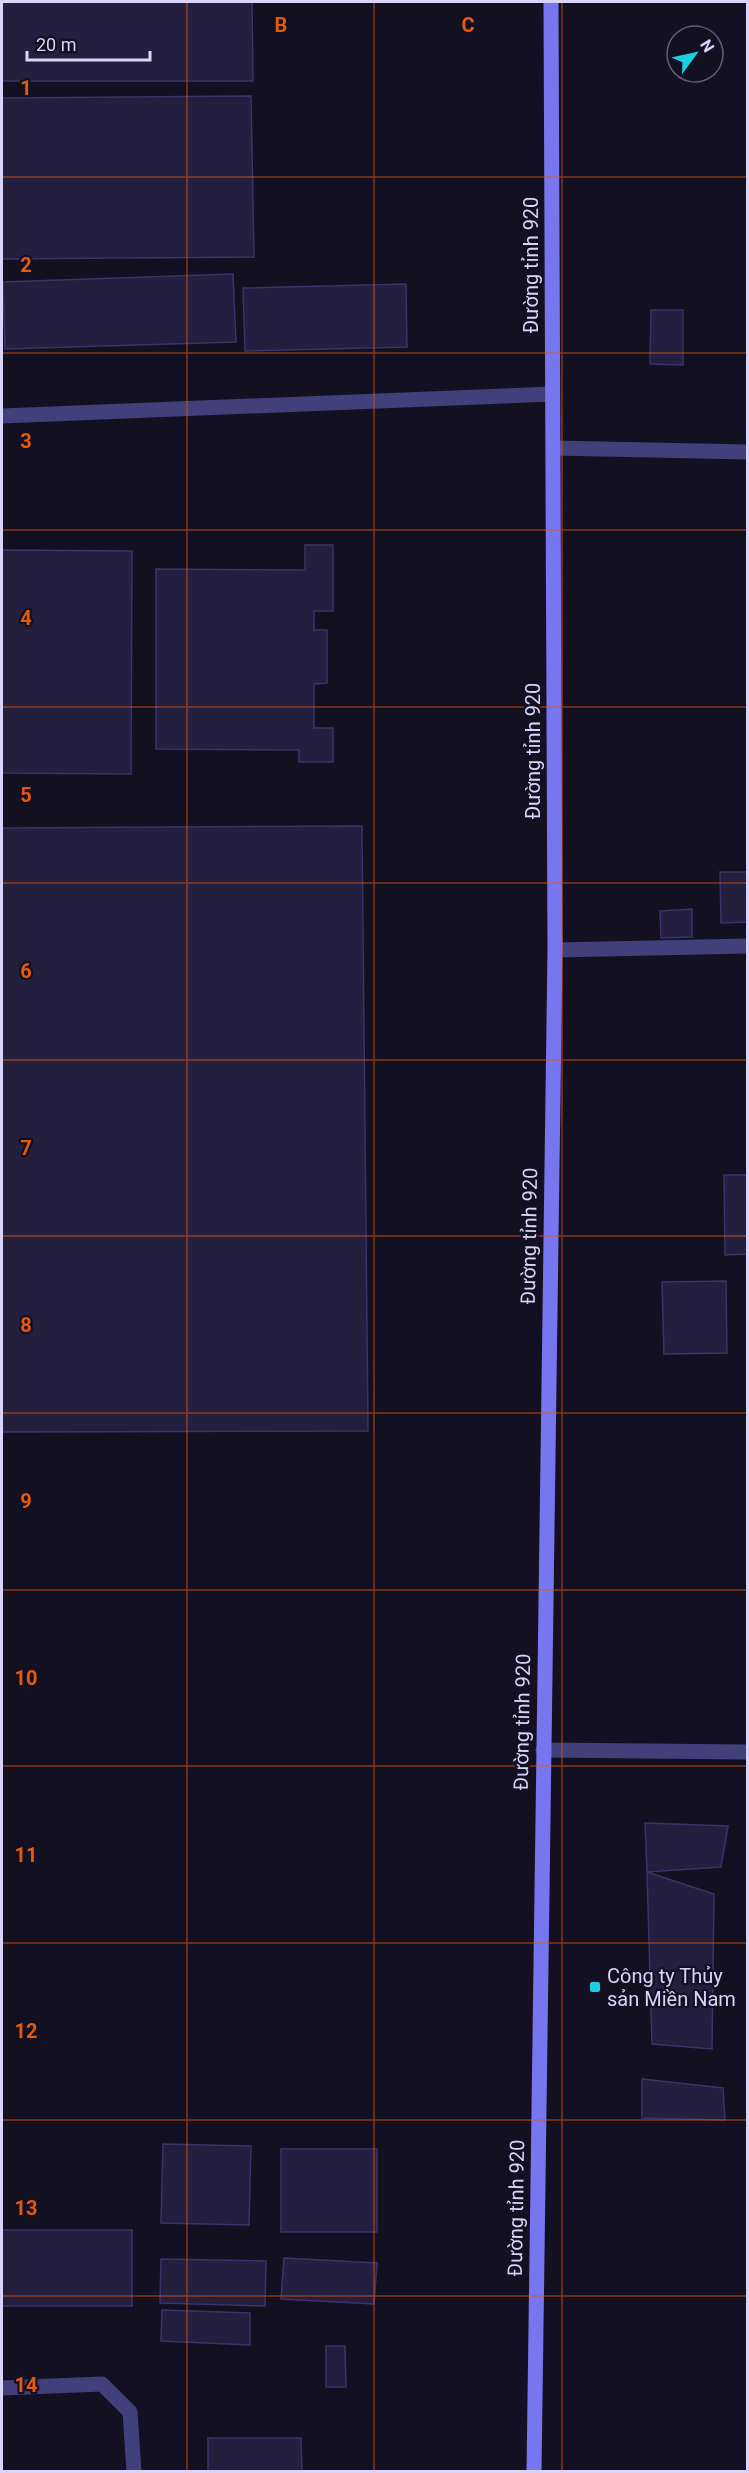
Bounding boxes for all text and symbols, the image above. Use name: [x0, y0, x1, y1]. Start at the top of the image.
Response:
text: B: [275, 13, 287, 37]
text: C: [461, 13, 475, 37]
scale bar: [27, 24, 150, 62]
north arrow: [665, 24, 725, 84]
text: 20 m: [36, 34, 76, 55]
text: N: [696, 36, 718, 56]
text: 1: [20, 76, 32, 100]
street label: Đường tỉnh 920: [519, 197, 543, 333]
text: 2: [20, 253, 32, 277]
text: 3: [20, 429, 32, 453]
text: 4: [20, 606, 32, 630]
street label: Đường tỉnh 920: [521, 683, 545, 819]
text: 5: [20, 783, 32, 807]
text: 6: [20, 959, 32, 983]
text: 7: [20, 1136, 32, 1160]
street label: Đường tỉnh 920: [516, 1167, 542, 1305]
text: 8: [20, 1313, 32, 1337]
text: 9: [20, 1489, 32, 1513]
street label: Đường tỉnh 920: [509, 1653, 535, 1791]
text: 10: [15, 1666, 37, 1690]
text: 11: [15, 1843, 37, 1867]
place label: Công ty Thủy sản Miền Nam: [607, 1964, 736, 2011]
marker: Công ty Thủy sản Miền Nam: [588, 1980, 602, 1994]
text: 12: [15, 2019, 37, 2043]
street label: Đường tỉnh 920: [503, 2139, 529, 2277]
text: 13: [15, 2196, 37, 2220]
text: 14: [15, 2373, 37, 2397]

